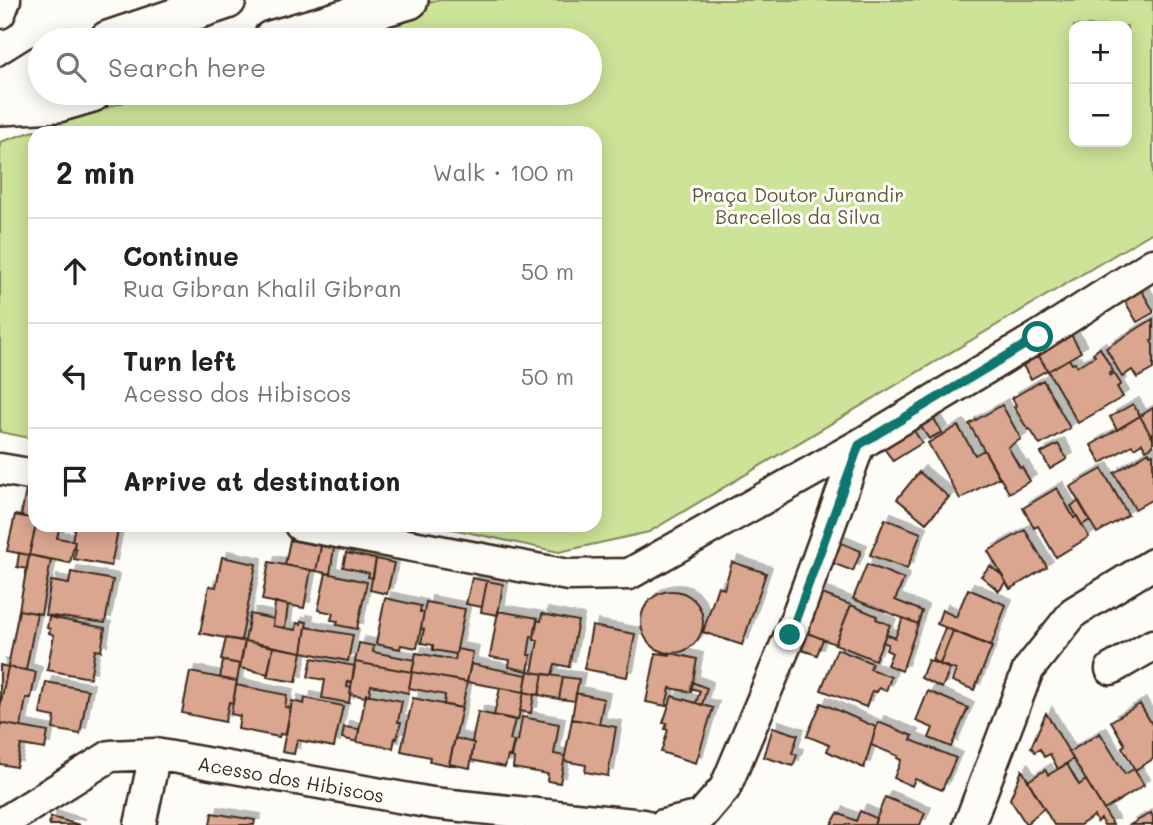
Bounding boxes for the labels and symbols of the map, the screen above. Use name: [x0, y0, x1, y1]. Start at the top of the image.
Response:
park label: Praça Doutor Jurandir Barcellos da Silva: [692, 182, 904, 229]
route start: [1022, 321, 1053, 352]
route end: [774, 619, 805, 650]
street label: Acesso dos Hibiscos: [196, 750, 386, 808]

